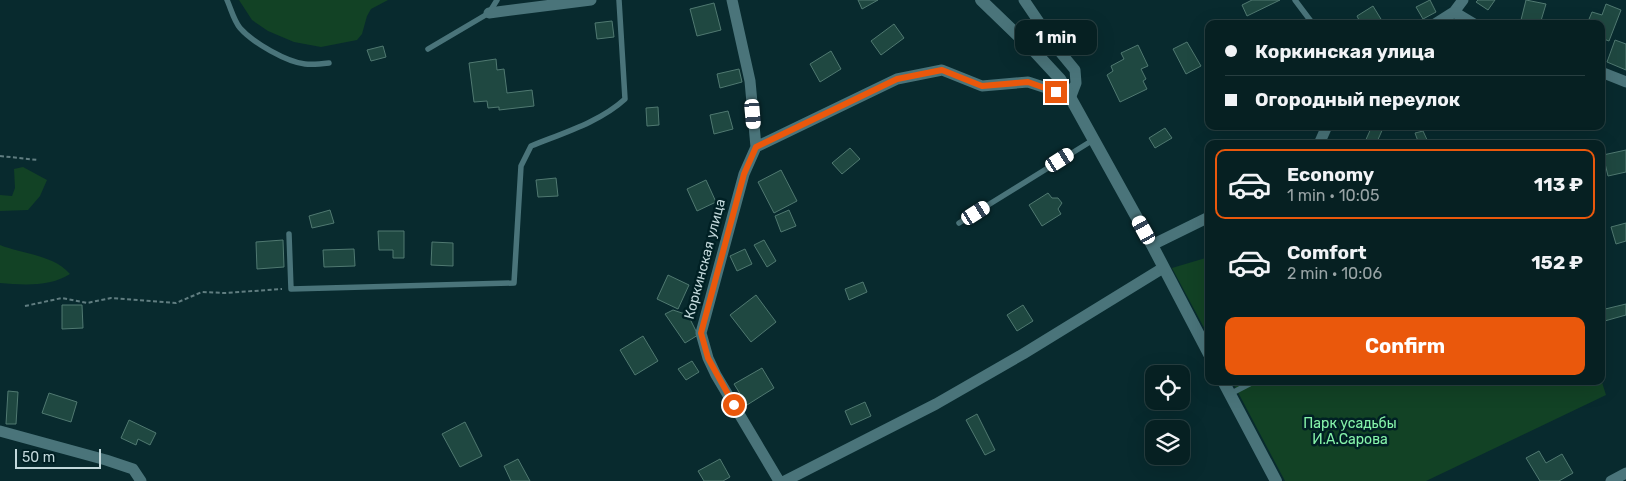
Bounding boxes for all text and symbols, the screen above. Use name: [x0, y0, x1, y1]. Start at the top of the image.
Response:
callout: 1 min: [1015, 19, 1097, 54]
text: 1 min: [1036, 28, 1076, 47]
text: Коркинская улица: [1255, 40, 1435, 63]
route end: [1045, 81, 1067, 103]
text: Огородный переулок: [1255, 88, 1460, 111]
car: [744, 98, 761, 130]
car: [1043, 146, 1076, 174]
icon: car: [1227, 162, 1272, 207]
text: Economy: [1287, 163, 1374, 186]
text: 113 ₽: [1534, 173, 1583, 196]
text: 1 min · 10:05: [1287, 186, 1379, 205]
street label: Коркинская улица: [681, 197, 729, 321]
car: [959, 199, 992, 227]
car: [1130, 213, 1157, 247]
icon: car: [1227, 240, 1272, 285]
text: Comfort: [1287, 241, 1367, 264]
text: 152 ₽: [1531, 251, 1583, 274]
text: 2 min · 10:06: [1287, 264, 1382, 283]
button: Confirm: [1225, 317, 1585, 375]
map controls: [1145, 365, 1190, 465]
button: locate: [1145, 365, 1190, 410]
route start: [723, 394, 745, 416]
park label: Парк усадьбы И.А.Сарова: [1303, 415, 1397, 448]
button: layers: [1145, 420, 1190, 465]
scale bar: [15, 446, 101, 469]
text: 50 m: [22, 449, 55, 466]

